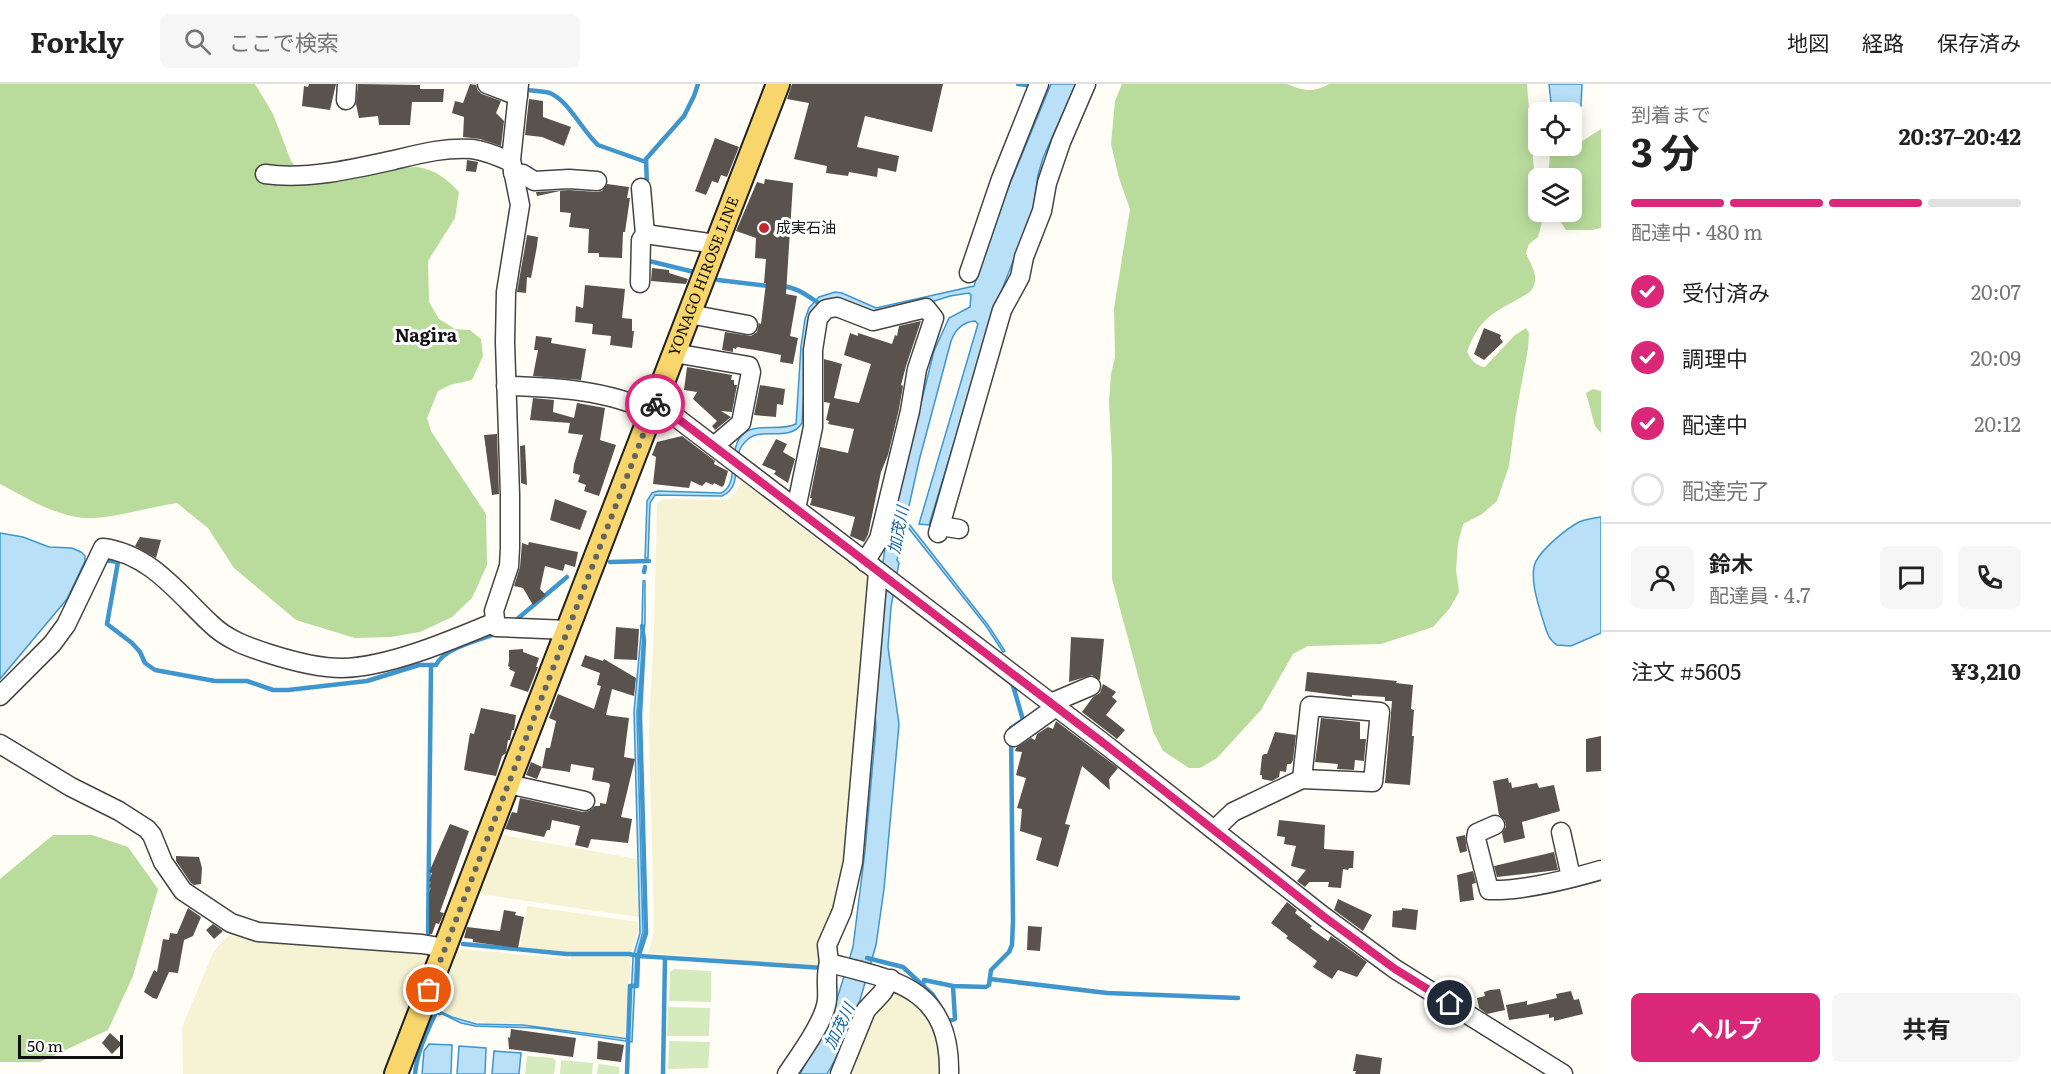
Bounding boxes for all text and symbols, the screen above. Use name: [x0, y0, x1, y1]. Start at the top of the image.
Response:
search box: [160, 14, 580, 68]
text: Forkly: [30, 20, 124, 62]
icon: search: [181, 25, 214, 58]
text: ここで検索: [229, 25, 339, 58]
text: 地図: [1787, 26, 1829, 57]
text: 経路: [1862, 26, 1904, 57]
text: 保存済み: [1937, 26, 2021, 57]
text: 到着まで: [1631, 98, 1711, 128]
map controls: [1528, 102, 1582, 222]
button: locate: [1528, 102, 1582, 156]
text: 20:37–20:42: [1899, 119, 2021, 152]
text: 3 分: [1631, 121, 1700, 179]
button: layers: [1528, 168, 1582, 222]
street label: YONAGO HIROSE LINE: [661, 193, 744, 359]
place label: 成実石油: [776, 215, 836, 238]
text: 配達中 · 480 m: [1631, 216, 1763, 246]
marker: 成実石油: [757, 221, 771, 235]
icon: check: [1631, 275, 1664, 308]
text: 受付済み: [1682, 275, 1770, 308]
text: 20:07: [1971, 276, 2021, 306]
district label: Nagira: [395, 321, 458, 348]
icon: check: [1631, 341, 1664, 374]
text: 調理中: [1682, 341, 1748, 374]
text: 20:09: [1971, 342, 2021, 372]
courier: [625, 374, 685, 434]
icon: bike: [639, 388, 672, 421]
icon: check: [1631, 407, 1664, 440]
text: 配達中: [1682, 407, 1748, 440]
text: 20:12: [1974, 408, 2021, 438]
text: 配達完了: [1682, 473, 1770, 506]
water label: 加茂川: [881, 502, 914, 556]
button: person: [1631, 546, 1694, 609]
text: 鈴木: [1709, 546, 1753, 579]
button: chat: [1880, 546, 1943, 609]
button: phone: [1958, 546, 2021, 609]
text: 配達員 · 4.7: [1709, 579, 1810, 609]
text: 注文 #5605: [1631, 654, 1741, 687]
text: ¥3,210: [1951, 654, 2021, 687]
pin: [403, 964, 454, 1015]
icon: bag: [412, 973, 445, 1006]
pin: [1424, 977, 1475, 1028]
icon: home: [1433, 986, 1466, 1019]
button: ヘルプ: [1631, 993, 1820, 1062]
button: 共有: [1832, 993, 2021, 1062]
water label: 加茂川: [817, 997, 860, 1052]
scale bar: [18, 1032, 123, 1060]
text: 50 m: [27, 1033, 63, 1057]

